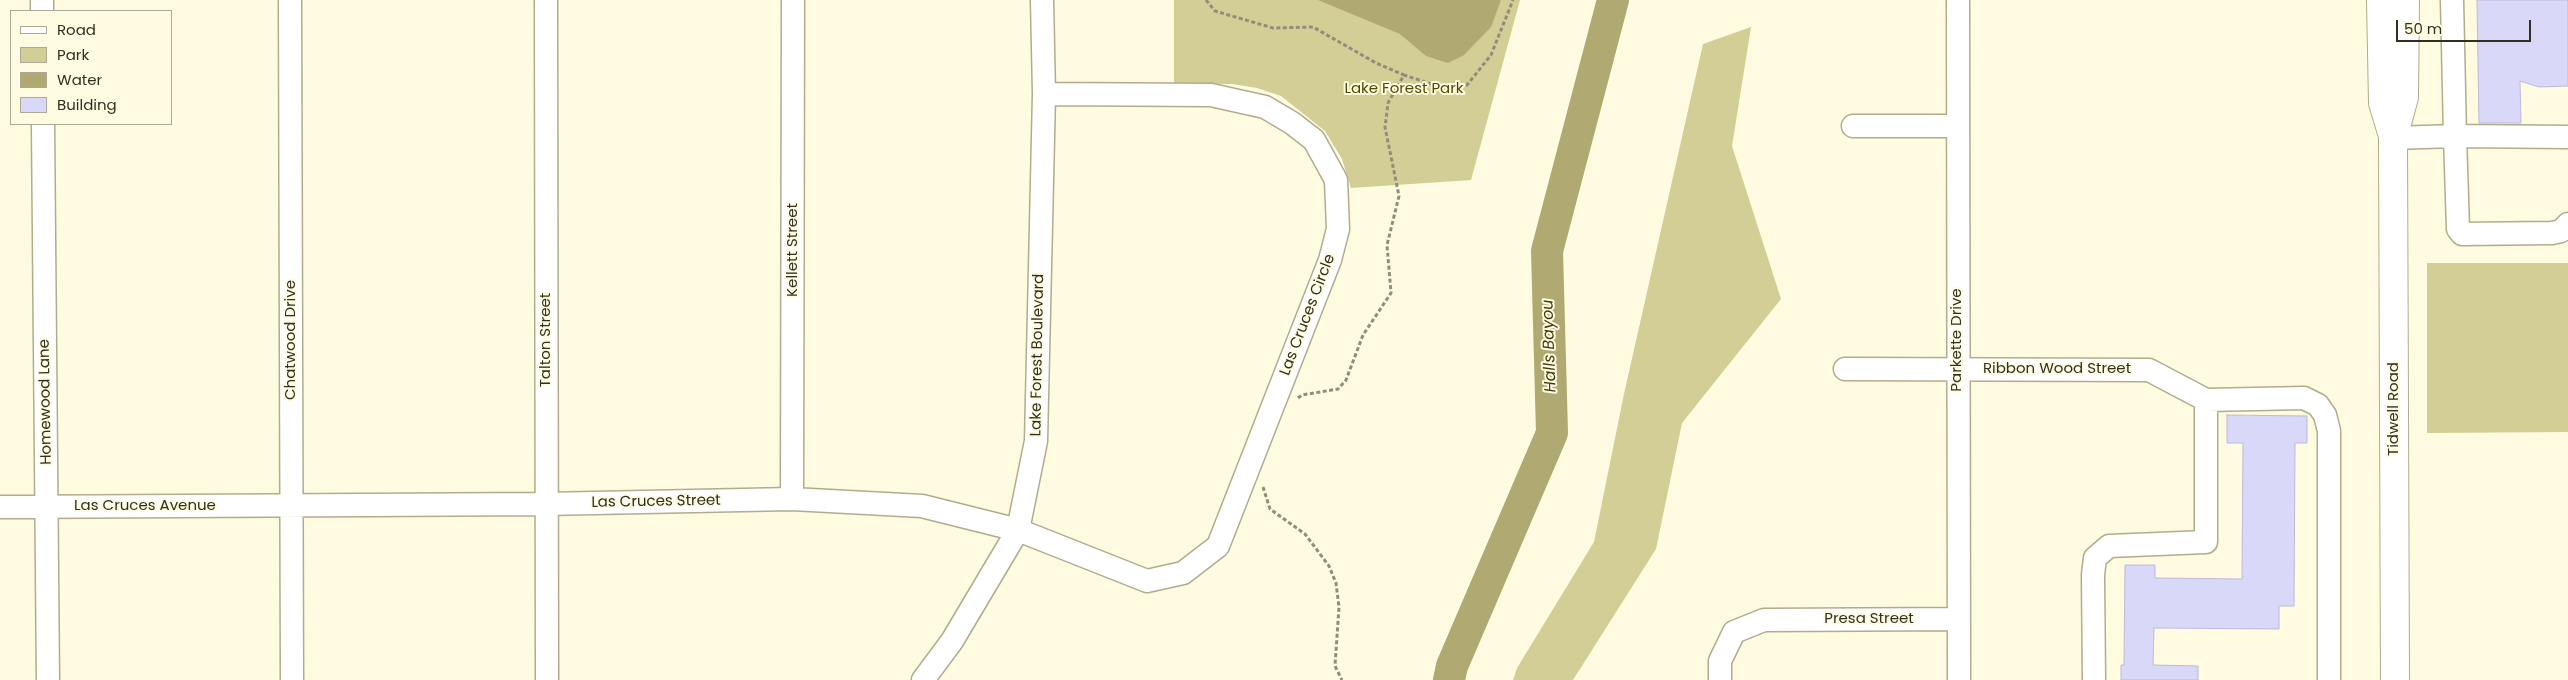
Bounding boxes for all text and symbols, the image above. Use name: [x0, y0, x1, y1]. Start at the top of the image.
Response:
legend: [10, 10, 172, 125]
scale bar: [2398, 10, 2533, 42]
text: 50 m: [2404, 18, 2442, 39]
text: Road: [57, 19, 96, 40]
text: Park: [57, 44, 89, 65]
text: Water: [57, 69, 102, 90]
park label: Lake Forest Park: [1344, 80, 1464, 98]
text: Building: [57, 94, 117, 115]
street label: Kellett Street: [784, 203, 802, 297]
street label: Las Cruces Circle: [1277, 252, 1339, 378]
street label: Lake Forest Boulevard: [1028, 274, 1048, 436]
street label: Chatwood Drive: [282, 280, 300, 400]
street label: Parkette Drive: [1948, 288, 1966, 392]
street label: Talton Street: [537, 293, 555, 387]
water label: Halls Bayou: [1539, 299, 1561, 393]
street label: Homewood Lane: [36, 339, 56, 465]
street label: Ribbon Wood Street: [1983, 360, 2131, 378]
street label: Tidwell Road: [2385, 362, 2403, 456]
street label: Las Cruces Street: [591, 492, 721, 512]
street label: Las Cruces Avenue: [74, 497, 216, 515]
street label: Presa Street: [1824, 610, 1914, 628]

